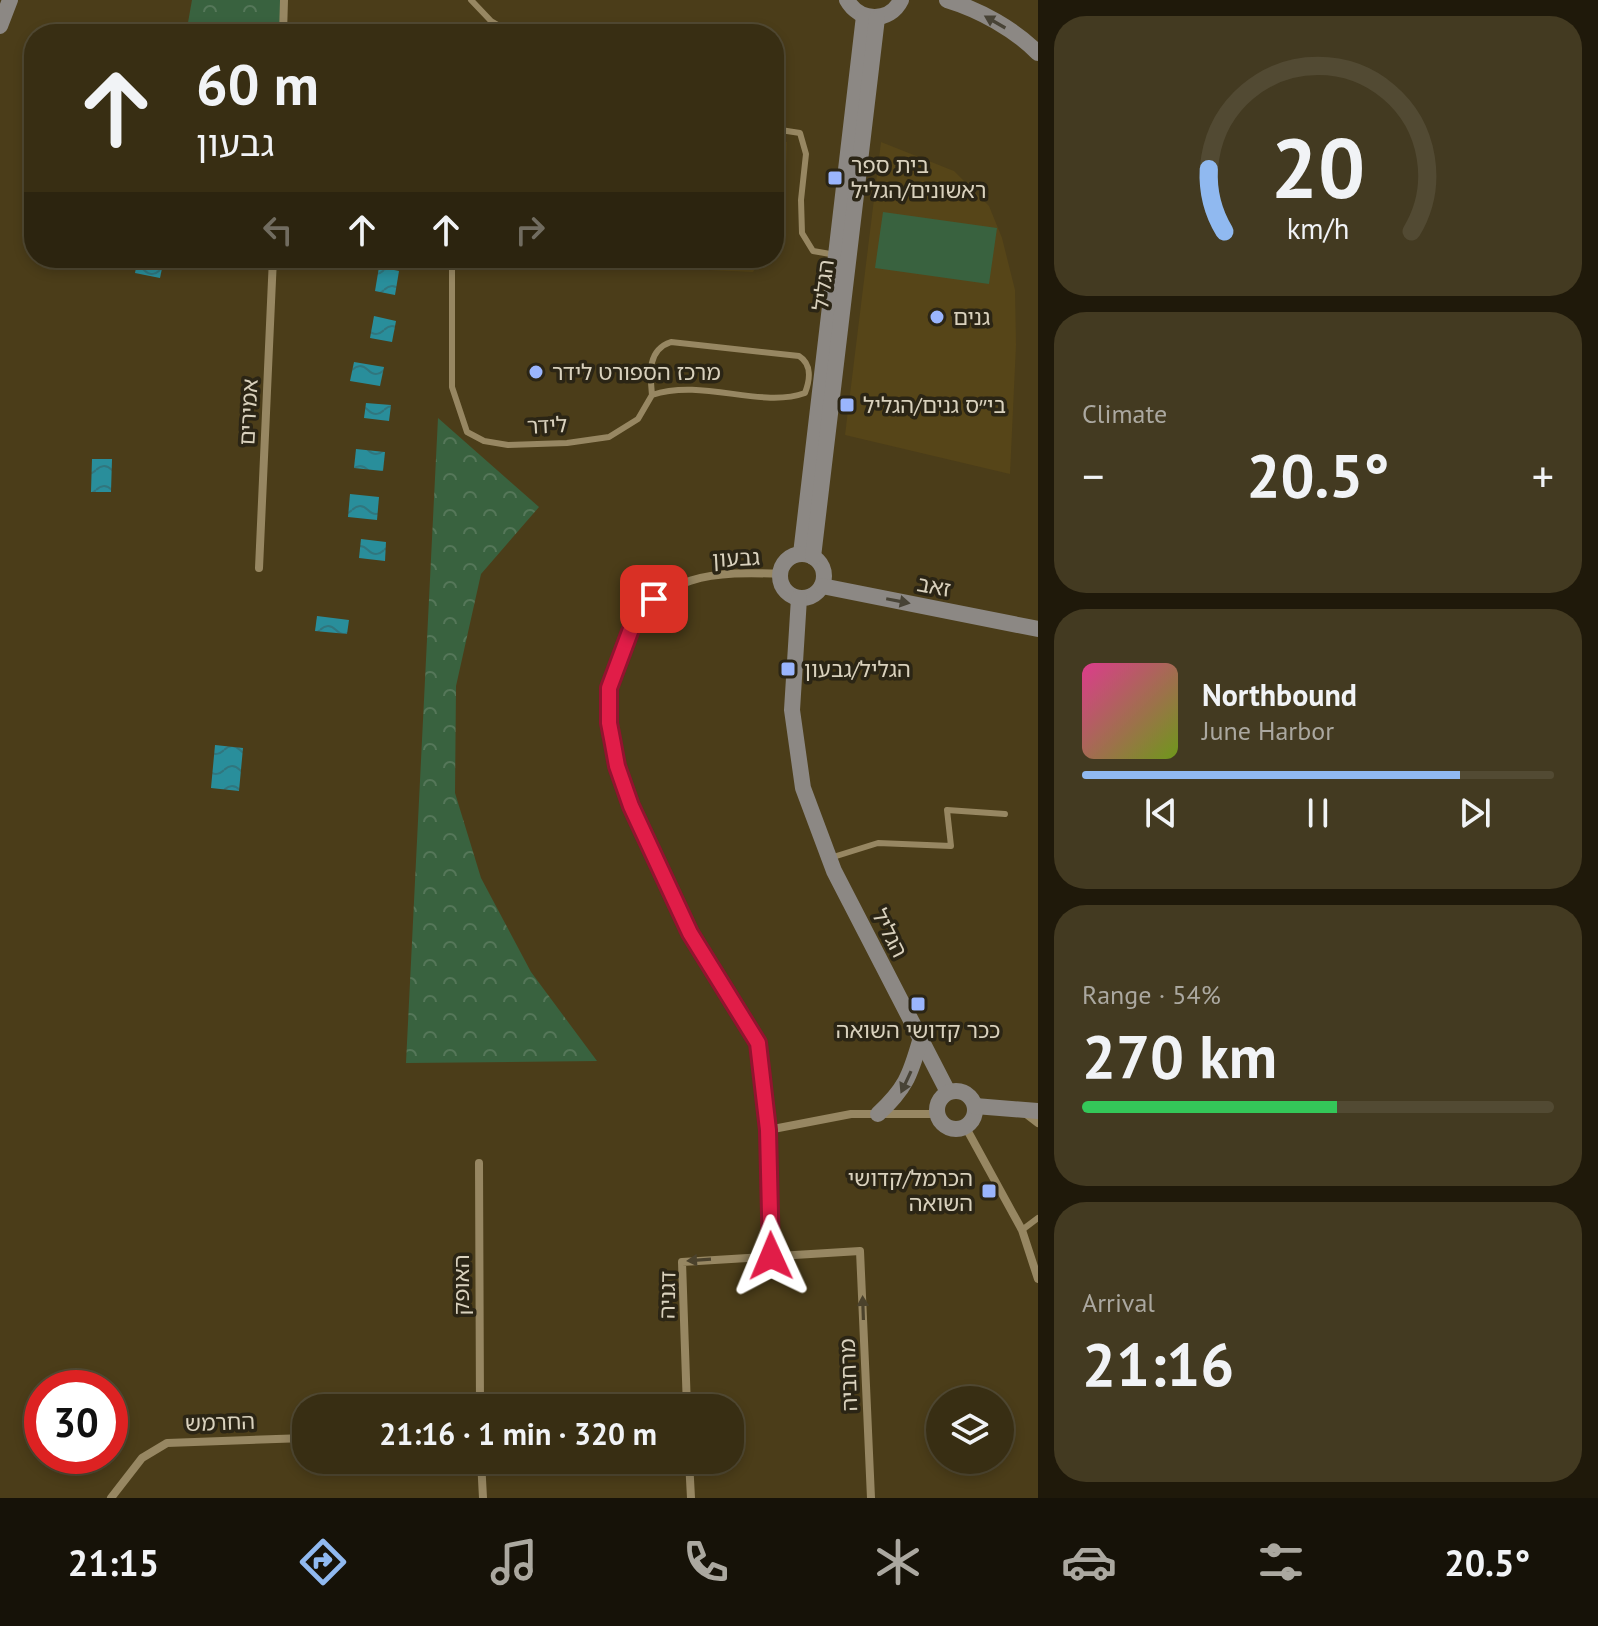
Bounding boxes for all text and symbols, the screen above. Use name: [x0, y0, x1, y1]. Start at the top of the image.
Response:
one-way arrow: [984, 15, 1006, 29]
text: 60 m: [196, 48, 319, 120]
icon: ahead: [64, 56, 168, 160]
text: 20: [1271, 113, 1365, 221]
text: גבעון: [196, 119, 274, 166]
place label: בית ספר ראשונים/הגליל: [851, 151, 986, 204]
marker: בית ספר ראשונים/הגליל: [826, 169, 844, 187]
icon: left: [256, 208, 300, 252]
icon: ahead: [340, 208, 384, 252]
icon: ahead: [424, 208, 468, 252]
icon: right: [508, 208, 552, 252]
text: km/h: [1287, 210, 1349, 247]
street label: הגליל: [806, 258, 840, 312]
place label: גנים: [953, 303, 990, 331]
marker: גנים: [928, 308, 946, 326]
place label: מרכז הספורט לידר: [552, 358, 721, 386]
marker: מרכז הספורט לידר: [527, 363, 545, 381]
street label: אמירים: [232, 378, 264, 446]
place label: בי״ס גנים/הגליל: [863, 391, 1006, 419]
marker: בי״ס גנים/הגליל: [838, 396, 856, 414]
text: Climate: [1082, 397, 1167, 430]
street label: לידר: [526, 410, 568, 440]
text: 20.5°: [1246, 436, 1390, 514]
text: −: [1082, 447, 1104, 504]
text: +: [1532, 447, 1554, 504]
street label: גבעון: [711, 543, 761, 573]
pin: [620, 565, 688, 633]
street label: זאב: [915, 569, 953, 603]
icon: arrive: [632, 577, 676, 621]
one-way arrow: [886, 596, 911, 608]
place label: הגליל/גבעון: [804, 655, 911, 683]
marker: הגליל/גבעון: [779, 660, 797, 678]
text: Northbound: [1202, 675, 1357, 714]
text: June Harbor: [1202, 714, 1334, 747]
icon: previous: [1139, 791, 1183, 835]
icon: pause: [1296, 791, 1340, 835]
icon: next: [1453, 791, 1497, 835]
street label: הגליל: [866, 904, 914, 962]
text: Range · 54%: [1082, 978, 1221, 1011]
marker: ככר קדושי השואה: [909, 995, 927, 1013]
place label: ככר קדושי השואה: [836, 1016, 1000, 1044]
text: 270 km: [1082, 1017, 1277, 1095]
one-way arrow: [899, 1070, 913, 1093]
place label: הכרמל/קדושי השואה: [848, 1164, 973, 1217]
marker: הכרמל/קדושי השואה: [980, 1182, 998, 1200]
position arrow: [729, 1214, 813, 1298]
one-way arrow: [686, 1254, 711, 1267]
street label: האופק: [447, 1255, 475, 1315]
street label: דגניה: [653, 1271, 681, 1319]
text: Arrival: [1082, 1286, 1155, 1319]
one-way arrow: [856, 1295, 869, 1320]
text: 21:16: [1082, 1325, 1234, 1403]
street label: מרחביה: [833, 1338, 863, 1412]
speed limit sign: 30: [24, 1370, 128, 1474]
map controls: [926, 1386, 1014, 1474]
button: layers: [926, 1386, 1014, 1474]
street label: החרמש: [184, 1407, 256, 1437]
text: 21:16 · 1 min · 320 m: [379, 1414, 657, 1453]
icon: directions: [295, 1534, 351, 1590]
icon: music: [486, 1534, 542, 1590]
icon: phone: [678, 1534, 734, 1590]
icon: climate: [870, 1534, 926, 1590]
icon: car: [1061, 1534, 1117, 1590]
icon: filters: [1253, 1534, 1309, 1590]
text: 21:15: [68, 1539, 159, 1586]
text: 20.5°: [1444, 1539, 1530, 1586]

